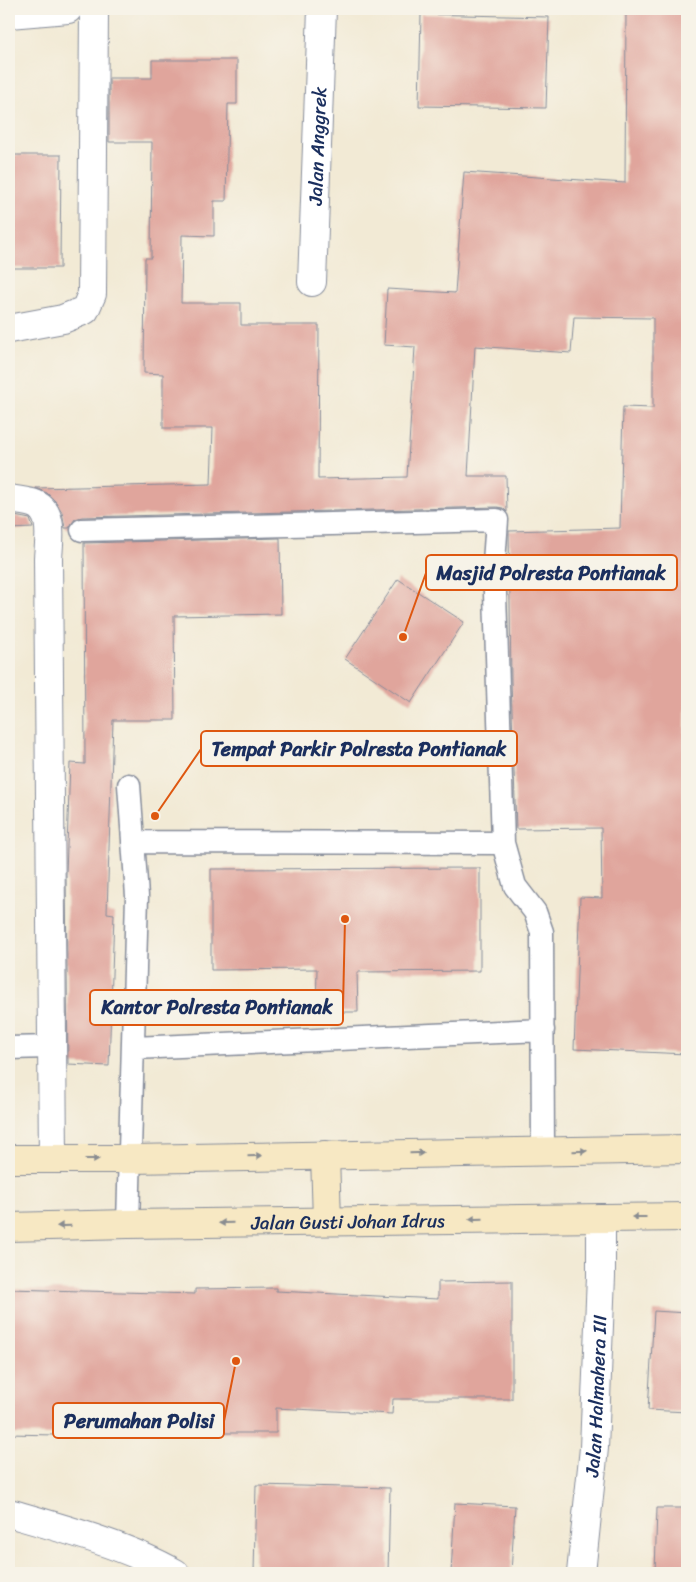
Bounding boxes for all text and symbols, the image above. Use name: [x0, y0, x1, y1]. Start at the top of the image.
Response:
street label: Jalan Anggrek: [299, 85, 336, 207]
callout: Masjid Polresta Pontianak: [426, 555, 677, 590]
text: Masjid Polresta Pontianak: [435, 556, 666, 591]
callout: Tempat Parkir Polresta Pontianak: [201, 731, 517, 766]
text: Tempat Parkir Polresta Pontianak: [212, 732, 507, 767]
callout: Kantor Polresta Pontianak: [90, 990, 343, 1025]
text: Kantor Polresta Pontianak: [100, 990, 333, 1025]
one-way arrow: [572, 1146, 588, 1154]
one-way arrow: [410, 1149, 426, 1157]
one-way arrow: [247, 1152, 263, 1160]
one-way arrow: [85, 1155, 101, 1163]
street label: Jalan Gusti Johan Idrus: [250, 1204, 445, 1239]
one-way arrow: [630, 1213, 646, 1221]
one-way arrow: [468, 1215, 484, 1223]
one-way arrow: [218, 1219, 234, 1227]
one-way arrow: [55, 1222, 71, 1230]
street label: Jalan Halmahera III: [575, 1314, 616, 1480]
callout: Perumahan Polisi: [53, 1403, 224, 1438]
text: Perumahan Polisi: [64, 1404, 216, 1439]

